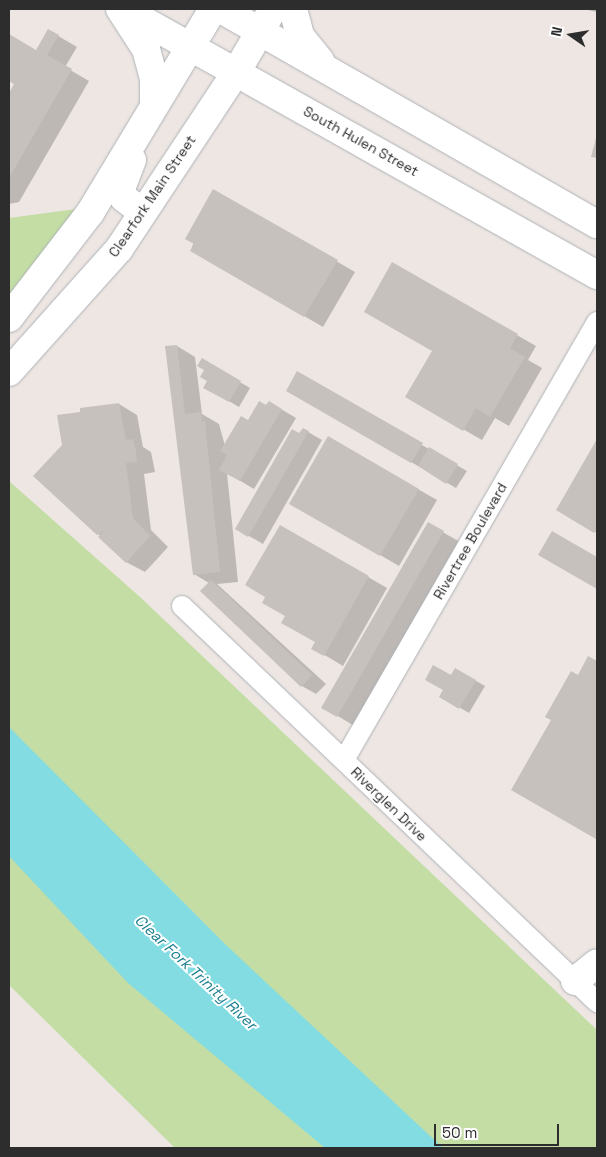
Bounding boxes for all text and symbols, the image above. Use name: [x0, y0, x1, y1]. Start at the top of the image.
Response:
north arrow: [546, 10, 596, 60]
text: N: [547, 25, 566, 38]
street label: South Hulen Street: [301, 102, 421, 180]
street label: Clearfork Main Street: [105, 132, 199, 260]
street label: Rivertree Boulevard: [430, 480, 510, 602]
street label: Riverglen Drive: [347, 763, 431, 845]
water label: Clear Fork Trinity River: [131, 911, 261, 1033]
scale bar: [436, 1114, 561, 1146]
text: 50 m: [442, 1123, 477, 1142]

